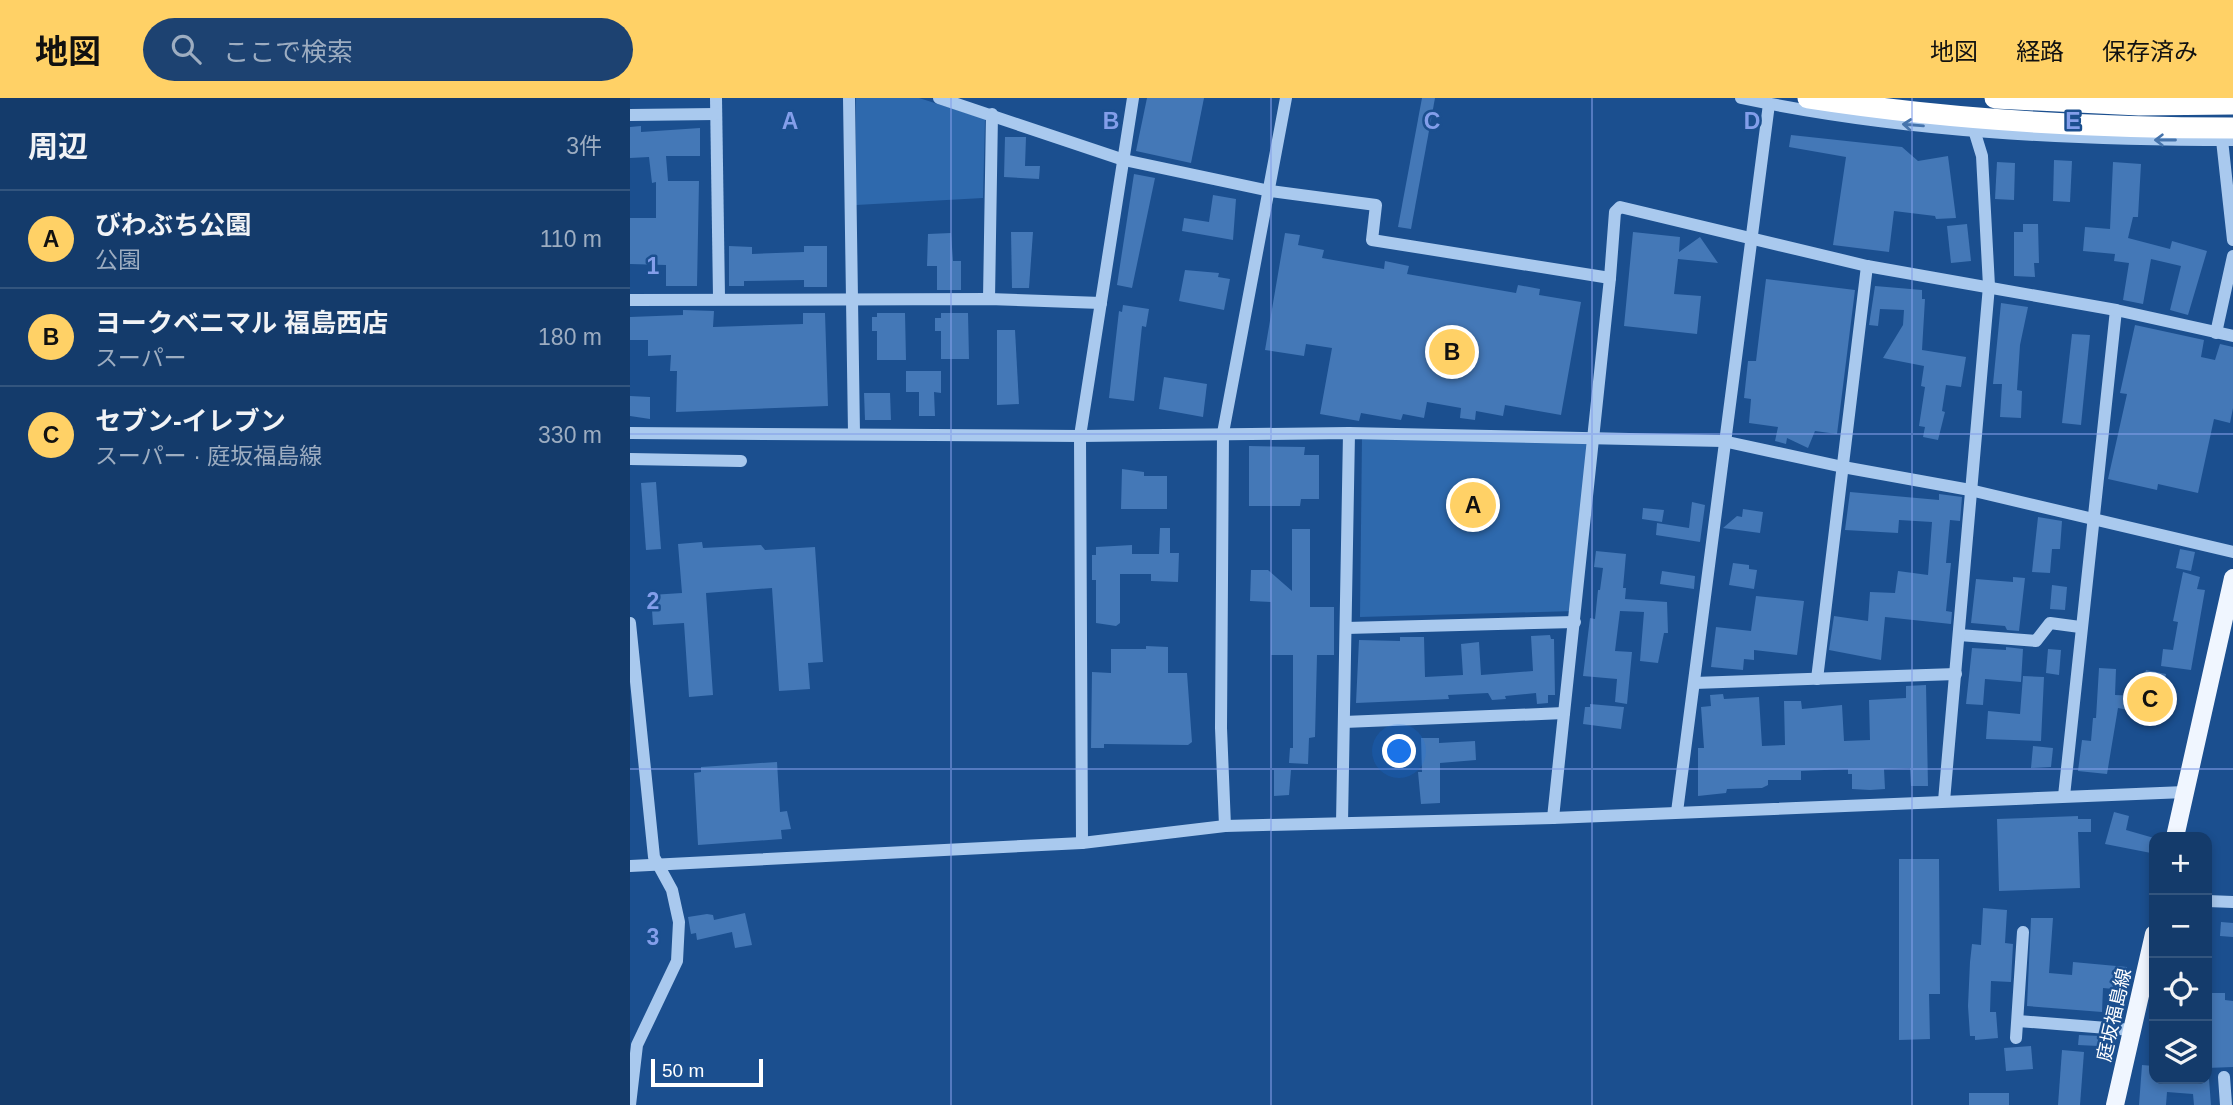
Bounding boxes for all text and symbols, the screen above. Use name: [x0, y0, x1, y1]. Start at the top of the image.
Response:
search box: [143, 18, 633, 81]
icon: search: [167, 30, 205, 68]
text: 地図: [35, 33, 101, 70]
text: ここで検索: [223, 37, 353, 67]
text: 地図: [1930, 38, 1978, 65]
text: 経路: [2016, 38, 2064, 65]
text: 保存済み: [2102, 38, 2198, 65]
text: A: [782, 108, 798, 134]
text: B: [1103, 108, 1119, 134]
text: C: [1424, 108, 1440, 134]
text: D: [1744, 108, 1760, 134]
text: E: [2065, 108, 2081, 134]
one-way arrow: [1903, 118, 1925, 131]
text: 周辺: [28, 130, 88, 163]
text: 3件: [566, 133, 602, 159]
one-way arrow: [2154, 133, 2177, 147]
text: びわぶち公園: [95, 210, 251, 240]
text: A: [43, 226, 59, 252]
text: 110 m: [540, 226, 602, 252]
text: 公園: [95, 247, 141, 273]
text: 1: [647, 253, 660, 279]
text: ヨークベニマル 福島西店: [95, 308, 388, 338]
text: B: [43, 324, 59, 350]
text: 180 m: [538, 324, 602, 350]
pin: B: [1429, 326, 1475, 378]
text: スーパー: [95, 345, 187, 371]
text: セブン-イレブン: [95, 406, 286, 436]
text: C: [43, 422, 59, 448]
text: 330 m: [538, 422, 602, 448]
text: スーパー · 庭坂福島線: [95, 443, 322, 469]
pin: A: [1450, 479, 1496, 531]
text: 2: [647, 588, 659, 614]
pin: C: [2127, 673, 2173, 725]
your location: [1382, 734, 1416, 768]
map controls: [2149, 832, 2212, 1084]
button: +: [2149, 832, 2212, 895]
button: −: [2149, 895, 2212, 958]
text: 3: [647, 924, 659, 950]
button: locate: [2149, 958, 2212, 1021]
street label: 庭坂福島線: [2093, 966, 2135, 1064]
button: layers: [2149, 1021, 2212, 1084]
scale bar: [651, 1056, 763, 1088]
text: 50 m: [662, 1060, 704, 1081]

